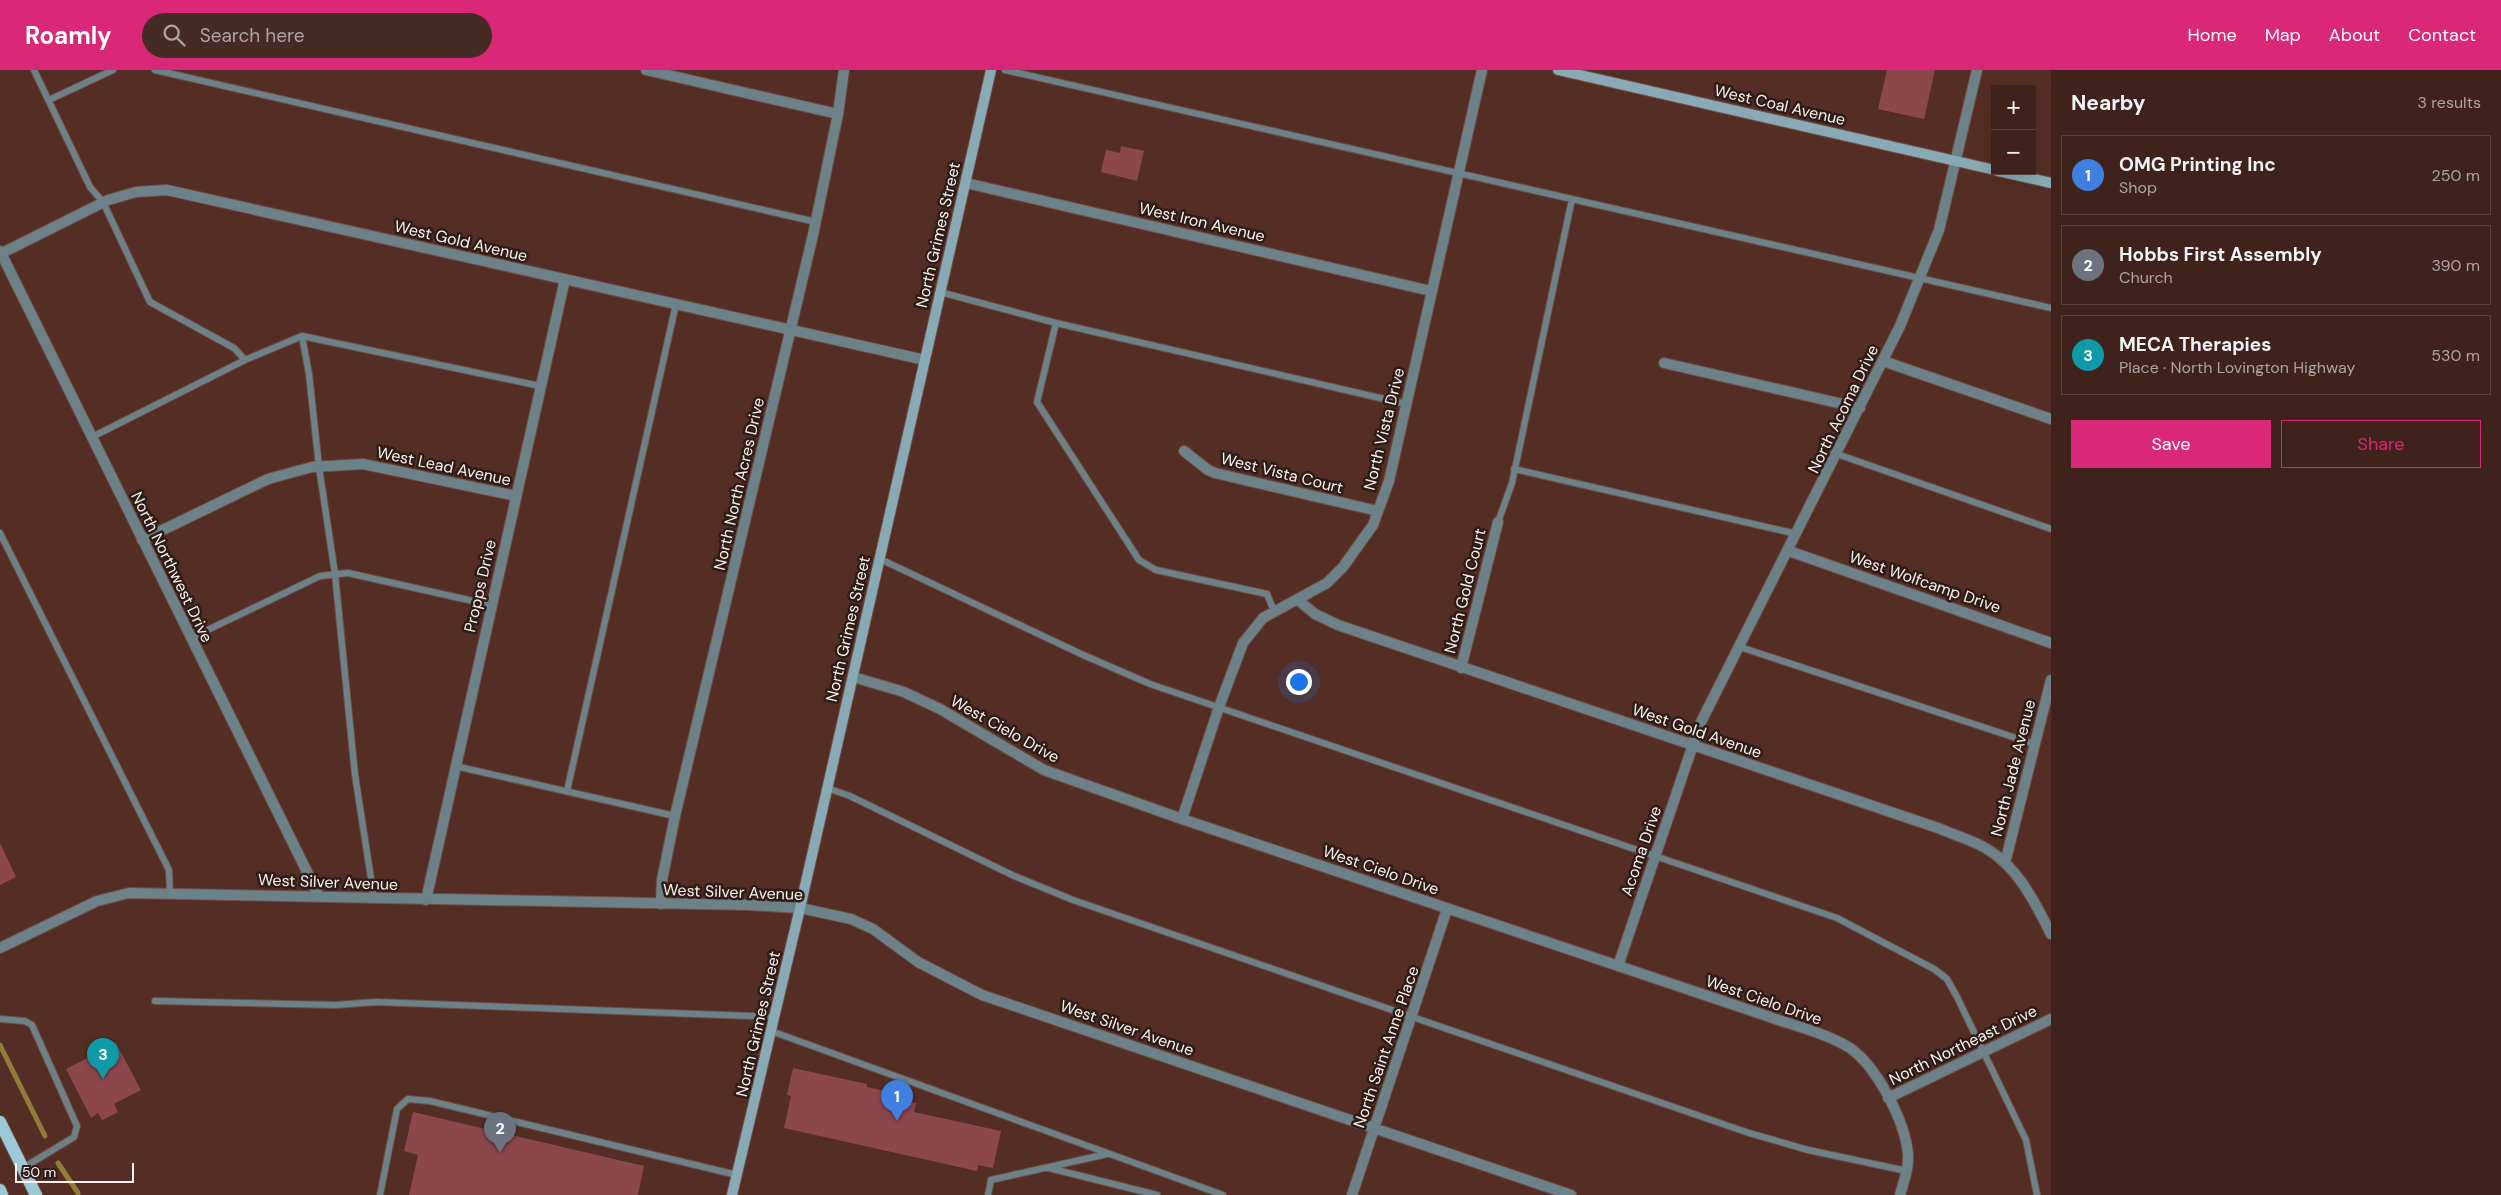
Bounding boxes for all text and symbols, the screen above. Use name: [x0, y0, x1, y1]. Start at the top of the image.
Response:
search box: [142, 13, 492, 58]
text: Roamly: [25, 20, 112, 51]
icon: search: [160, 21, 188, 49]
text: Search here: [200, 23, 304, 48]
text: Home: [2187, 23, 2237, 47]
text: Map: [2265, 23, 2301, 47]
text: About: [2329, 23, 2380, 47]
text: Contact: [2408, 23, 2476, 47]
street label: West Coal Avenue: [1712, 80, 1848, 130]
map controls: [1991, 85, 2036, 175]
button: +: [1991, 85, 2036, 130]
text: Nearby: [2071, 89, 2145, 117]
text: 3 results: [2418, 92, 2481, 113]
button: −: [1991, 130, 2036, 175]
text: OMG Printing Inc: [2119, 152, 2276, 177]
street label: North Grimes Street: [911, 160, 965, 310]
text: 1: [2085, 165, 2091, 186]
text: 250 m: [2432, 165, 2480, 186]
text: Shop: [2119, 177, 2157, 198]
street label: West Iron Avenue: [1137, 197, 1267, 247]
street label: West Gold Avenue: [392, 215, 530, 267]
text: Hobbs First Assembly: [2119, 242, 2322, 267]
text: 2: [2083, 255, 2093, 276]
text: 390 m: [2432, 255, 2480, 276]
text: Church: [2119, 267, 2173, 288]
text: MECA Therapies: [2119, 332, 2271, 357]
street label: North Acoma Drive: [1803, 341, 1883, 477]
text: 3: [2083, 345, 2093, 366]
text: 530 m: [2431, 345, 2480, 366]
text: Place · North Lovington Highway: [2119, 357, 2355, 378]
street label: North Vista Drive: [1359, 366, 1409, 492]
street label: North North Acres Drive: [709, 396, 769, 572]
button: Save: [2071, 420, 2271, 468]
button: Share: [2281, 420, 2481, 468]
street label: West Lead Avenue: [375, 442, 513, 490]
street label: West Vista Court: [1218, 448, 1346, 498]
street label: North Northwest Drive: [126, 488, 218, 646]
street label: North Gold Court: [1439, 526, 1491, 656]
street label: Propps Drive: [459, 538, 501, 634]
street label: West Wolfcamp Drive: [1846, 546, 2004, 618]
street label: North Grimes Street: [821, 554, 875, 704]
your location: [1286, 669, 1312, 695]
street label: West Cielo Drive: [947, 690, 1063, 768]
street label: North Jade Avenue: [1986, 697, 2040, 839]
street label: West Gold Avenue: [1629, 699, 1765, 763]
street label: Acoma Drive: [1616, 803, 1666, 899]
street label: West Cielo Drive: [1320, 840, 1442, 900]
street label: West Silver Avenue: [258, 869, 398, 895]
street label: West Silver Avenue: [663, 879, 803, 905]
street label: North Grimes Street: [731, 949, 785, 1099]
street label: North Saint Anne Place: [1348, 963, 1424, 1131]
street label: West Cielo Drive: [1703, 970, 1825, 1030]
street label: West Silver Avenue: [1057, 995, 1197, 1061]
street label: North Northeast Drive: [1886, 1000, 2040, 1090]
pin: 3: [87, 1038, 119, 1079]
pin: 1: [881, 1080, 913, 1121]
pin: 2: [484, 1112, 516, 1153]
scale bar: [15, 1160, 134, 1183]
text: 50 m: [22, 1163, 56, 1181]

